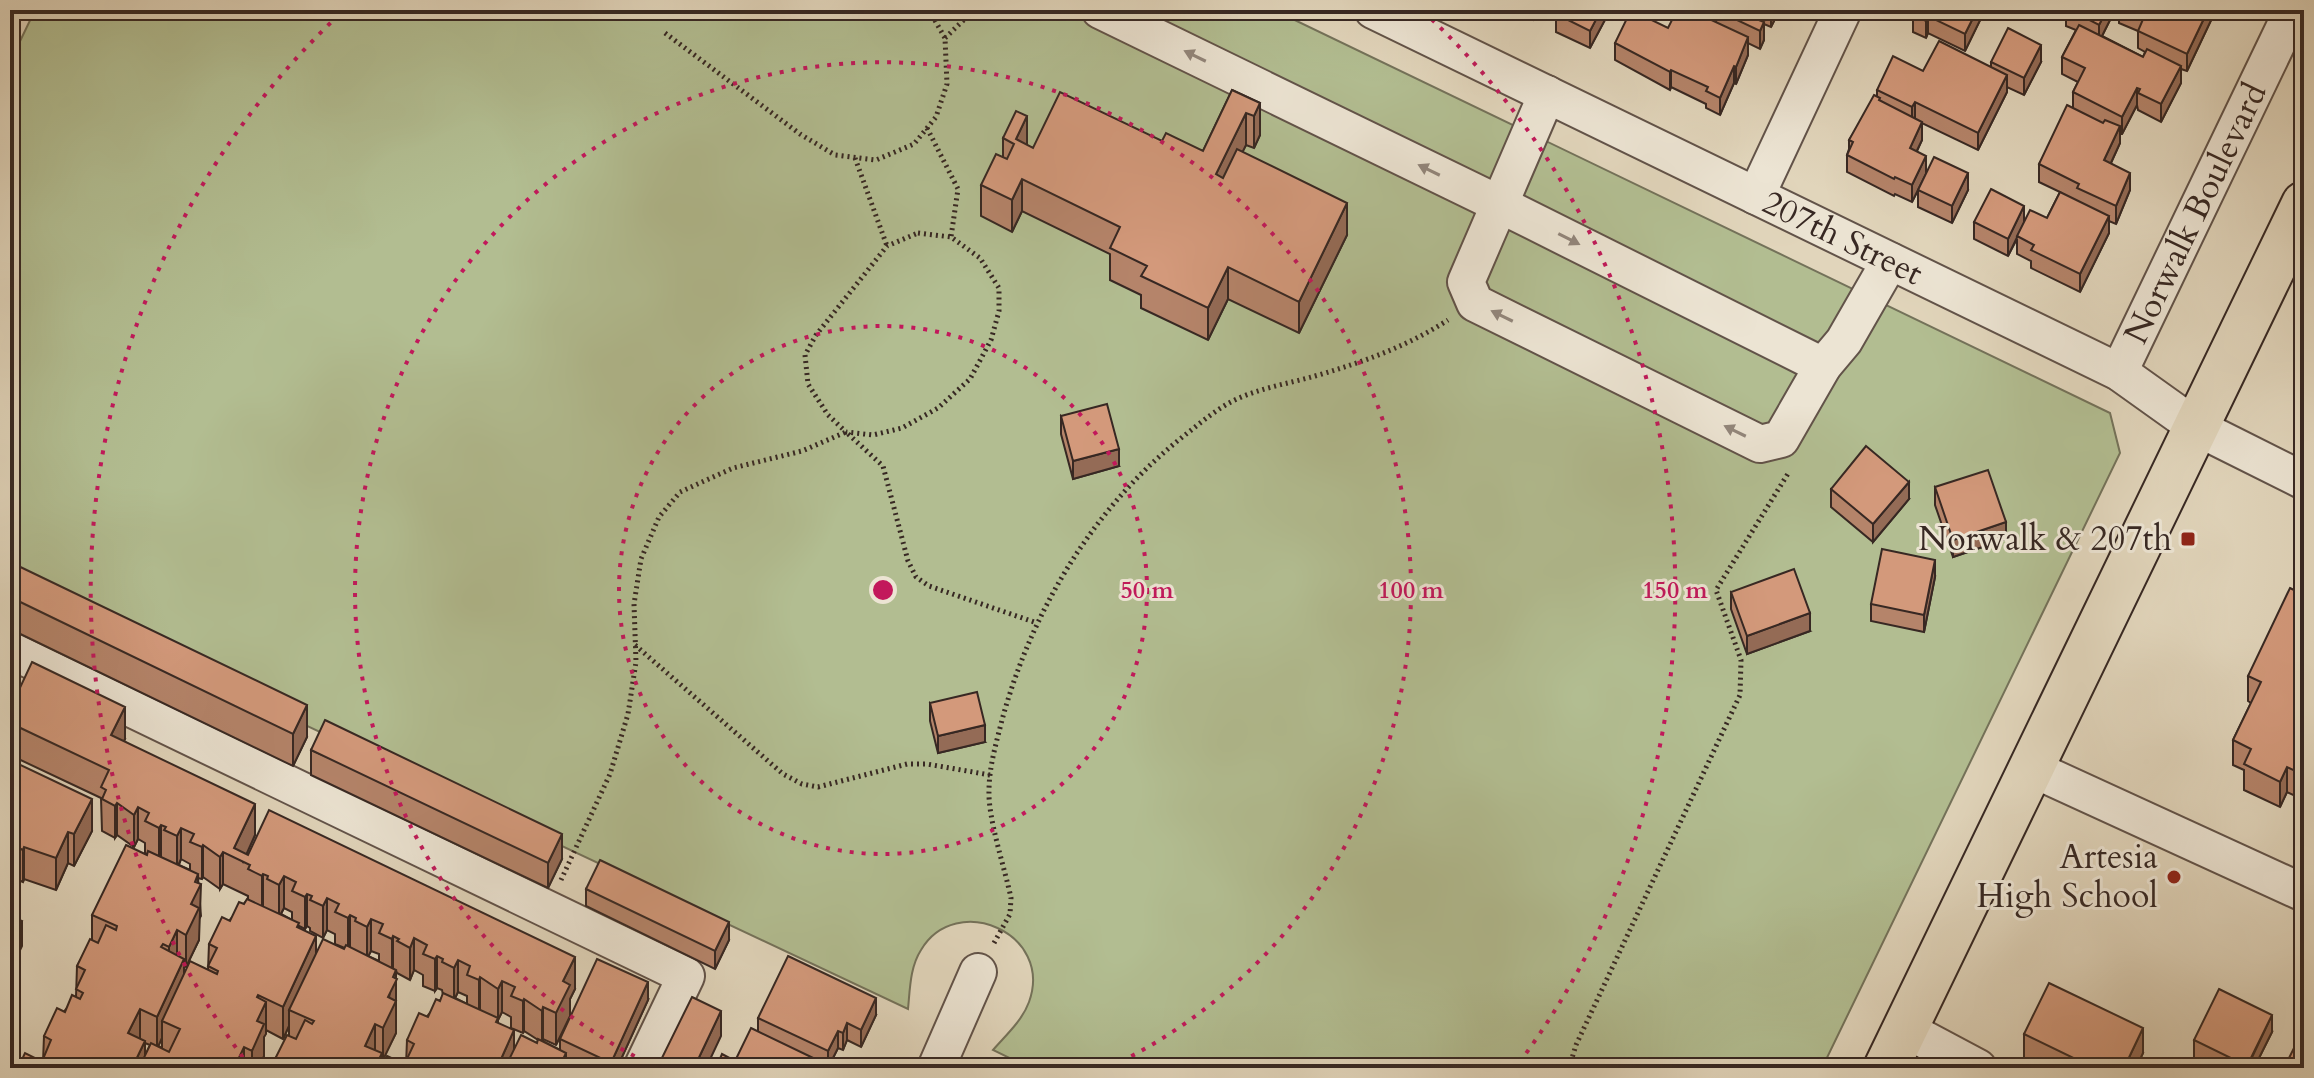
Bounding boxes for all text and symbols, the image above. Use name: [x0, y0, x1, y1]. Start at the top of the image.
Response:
one-way arrow: [1184, 49, 1207, 63]
street label: Norwalk Boulevard: [2113, 75, 2278, 352]
one-way arrow: [1417, 163, 1441, 177]
street label: 207th Street: [1755, 180, 1931, 296]
one-way arrow: [1558, 232, 1581, 245]
one-way arrow: [1491, 309, 1514, 323]
one-way arrow: [1724, 425, 1747, 438]
place label: Norwalk & 207th: [1918, 516, 2172, 562]
marker: Norwalk & 207th: [2179, 530, 2197, 548]
text: 50 m: [1120, 574, 1174, 607]
text: 100 m: [1378, 574, 1445, 607]
text: 150 m: [1642, 574, 1709, 607]
centre of rings: [869, 576, 897, 604]
place label: Artesia High School: [1977, 834, 2158, 919]
marker: Artesia High School: [2165, 868, 2183, 886]

